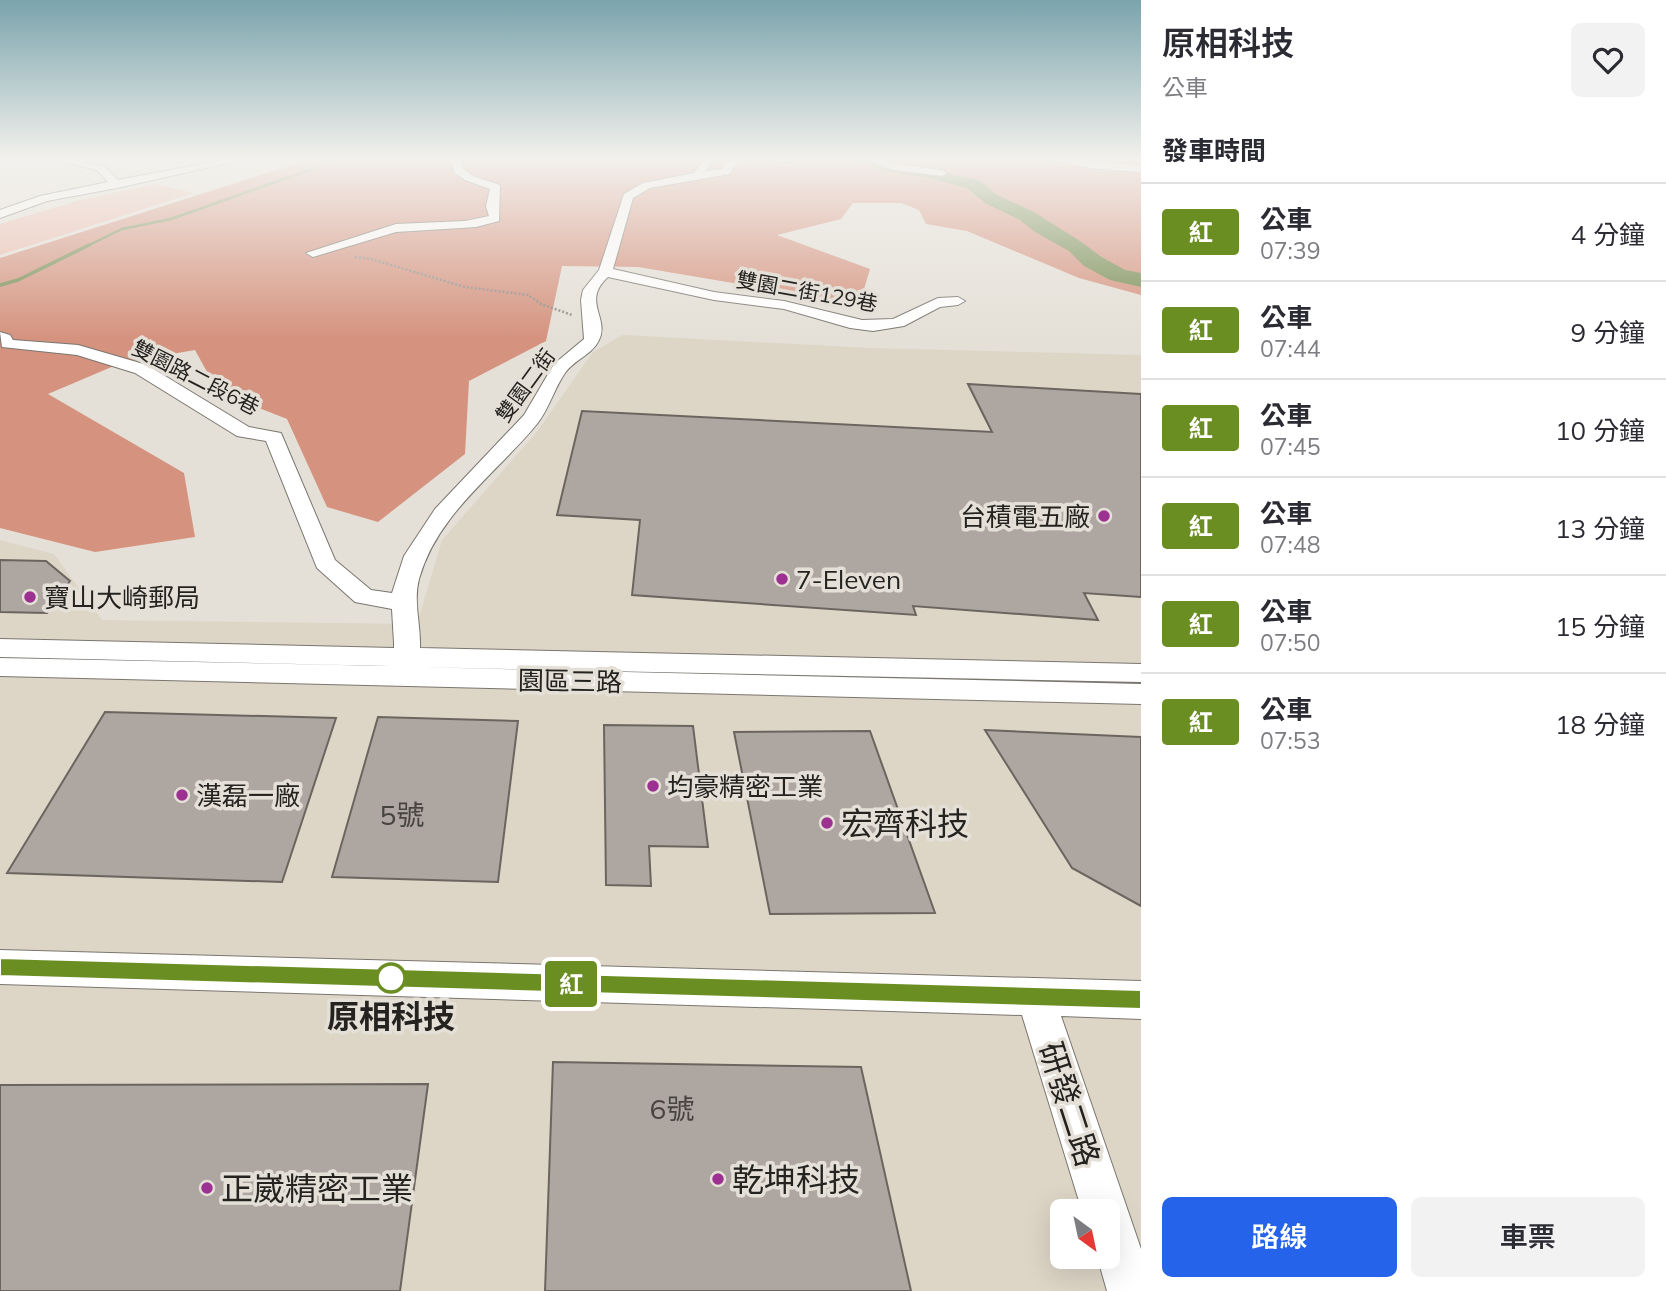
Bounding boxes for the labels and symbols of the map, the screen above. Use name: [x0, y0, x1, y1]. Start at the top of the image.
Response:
street label: 雙園二街129巷: [734, 266, 880, 316]
street label: 雙園路二段6巷: [128, 334, 264, 420]
street label: 雙園二街: [490, 343, 560, 427]
place label: 台積電五廠: [960, 500, 1090, 533]
marker: 台積電五廠: [1096, 508, 1112, 524]
place label: 7-Eleven: [796, 563, 901, 596]
marker: 7-Eleven: [774, 571, 790, 587]
place label: 寶山大崎郵局: [44, 581, 200, 614]
marker: 寶山大崎郵局: [22, 589, 38, 605]
street label: 園區三路: [518, 664, 622, 698]
place label: 均豪精密工業: [667, 770, 823, 803]
marker: 均豪精密工業: [645, 778, 661, 794]
place label: 漢磊一廠: [196, 779, 300, 812]
marker: 漢磊一廠: [174, 787, 190, 803]
house number: 5號: [380, 797, 424, 832]
place label: 宏齊科技: [841, 803, 969, 843]
marker: 宏齊科技: [819, 815, 835, 831]
line badge: 紅: [548, 961, 594, 1007]
marker: 原相科技: [376, 963, 406, 993]
place label: 原相科技: [327, 996, 455, 1036]
street label: 研發二路: [1031, 1037, 1109, 1171]
house number: 6號: [650, 1091, 694, 1126]
place label: 乾坤科技: [732, 1159, 860, 1199]
place label: 正崴精密工業: [221, 1168, 413, 1208]
marker: 乾坤科技: [710, 1171, 726, 1187]
marker: 正崴精密工業: [199, 1180, 215, 1196]
north arrow: [1050, 1199, 1120, 1269]

